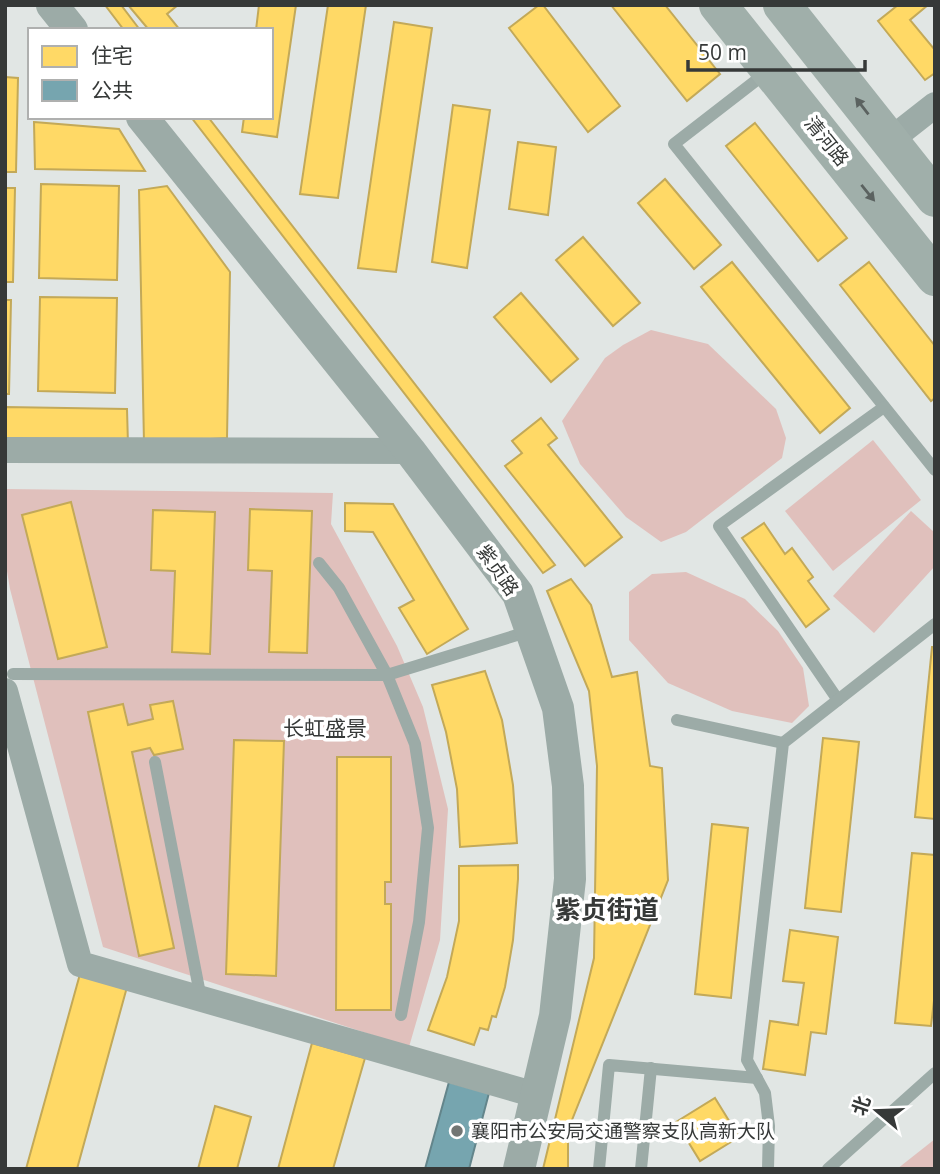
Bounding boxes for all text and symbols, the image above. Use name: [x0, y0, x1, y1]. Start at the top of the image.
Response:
legend: [28, 28, 273, 119]
scale bar: [688, 28, 865, 72]
text: 50 m: [698, 38, 747, 66]
text: 住宅: [91, 41, 133, 69]
text: 公共: [91, 76, 133, 104]
one-way arrow: [854, 97, 869, 115]
street label: 清河路: [799, 111, 855, 171]
one-way arrow: [860, 183, 875, 201]
street label: 紫贞路: [471, 539, 525, 601]
district label: 长虹盛景: [283, 714, 367, 742]
district label: 紫贞街道: [555, 891, 659, 927]
north arrow: [842, 1076, 912, 1146]
text: 北: [846, 1092, 876, 1119]
place label: 襄阳市公安局交通警察支队高新大队: [471, 1118, 775, 1144]
marker: 襄阳市公安局交通警察支队高新大队: [449, 1123, 465, 1139]

